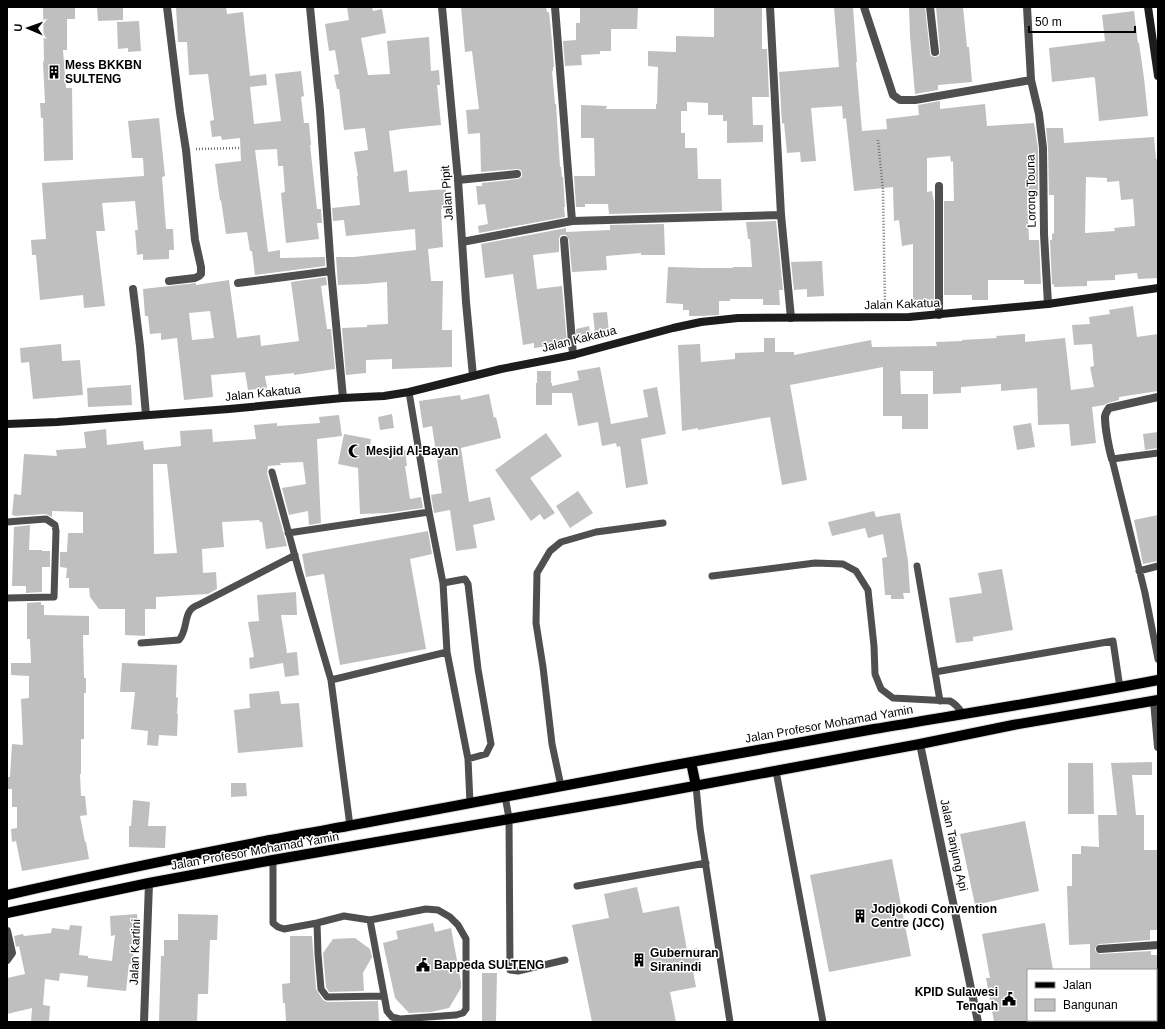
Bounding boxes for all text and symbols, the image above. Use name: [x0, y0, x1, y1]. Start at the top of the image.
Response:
north arrow: [8, 8, 48, 48]
scale bar: [1029, 8, 1135, 34]
text: 50 m: [1035, 15, 1062, 29]
text: U: [12, 23, 24, 32]
place label: Mess BKKBN SULTENG: [65, 58, 142, 86]
building icon: Mess BKKBN SULTENG: [46, 64, 62, 80]
street label: Lorong Touna: [1023, 154, 1039, 228]
street label: Jalan Pipit: [438, 164, 456, 221]
street label: Jalan Kakatua: [864, 296, 941, 312]
street label: Jalan Kakatua: [540, 323, 618, 355]
street label: Jalan Kakatua: [224, 382, 302, 404]
mosque icon: Mesjid Al-Bayan: [347, 443, 363, 459]
place label: Mesjid Al-Bayan: [366, 444, 458, 458]
street label: Jalan Profesor Mohamad Yamin: [744, 702, 914, 746]
street label: Jalan Tanjung Api: [937, 798, 971, 892]
street label: Jalan Profesor Mohamad Yamin: [170, 829, 340, 873]
place label: Jodjokodi Convention Centre (JCC): [871, 902, 997, 930]
building icon: Jodjokodi Convention Centre (JCC): [852, 908, 868, 924]
street label: Jalan Kartini: [127, 919, 143, 985]
place label: Gubernuran Siranindi: [650, 946, 719, 974]
building icon: Gubernuran Siranindi: [631, 952, 647, 968]
public building icon: Bappeda SULTENG: [415, 957, 431, 973]
place label: Bappeda SULTENG: [434, 958, 544, 972]
legend: [1027, 969, 1157, 1021]
text: Jalan: [1063, 978, 1092, 992]
place label: KPID Sulawesi Tengah: [915, 985, 998, 1013]
public building icon: KPID Sulawesi Tengah: [1001, 991, 1017, 1007]
text: Bangunan: [1063, 998, 1118, 1012]

